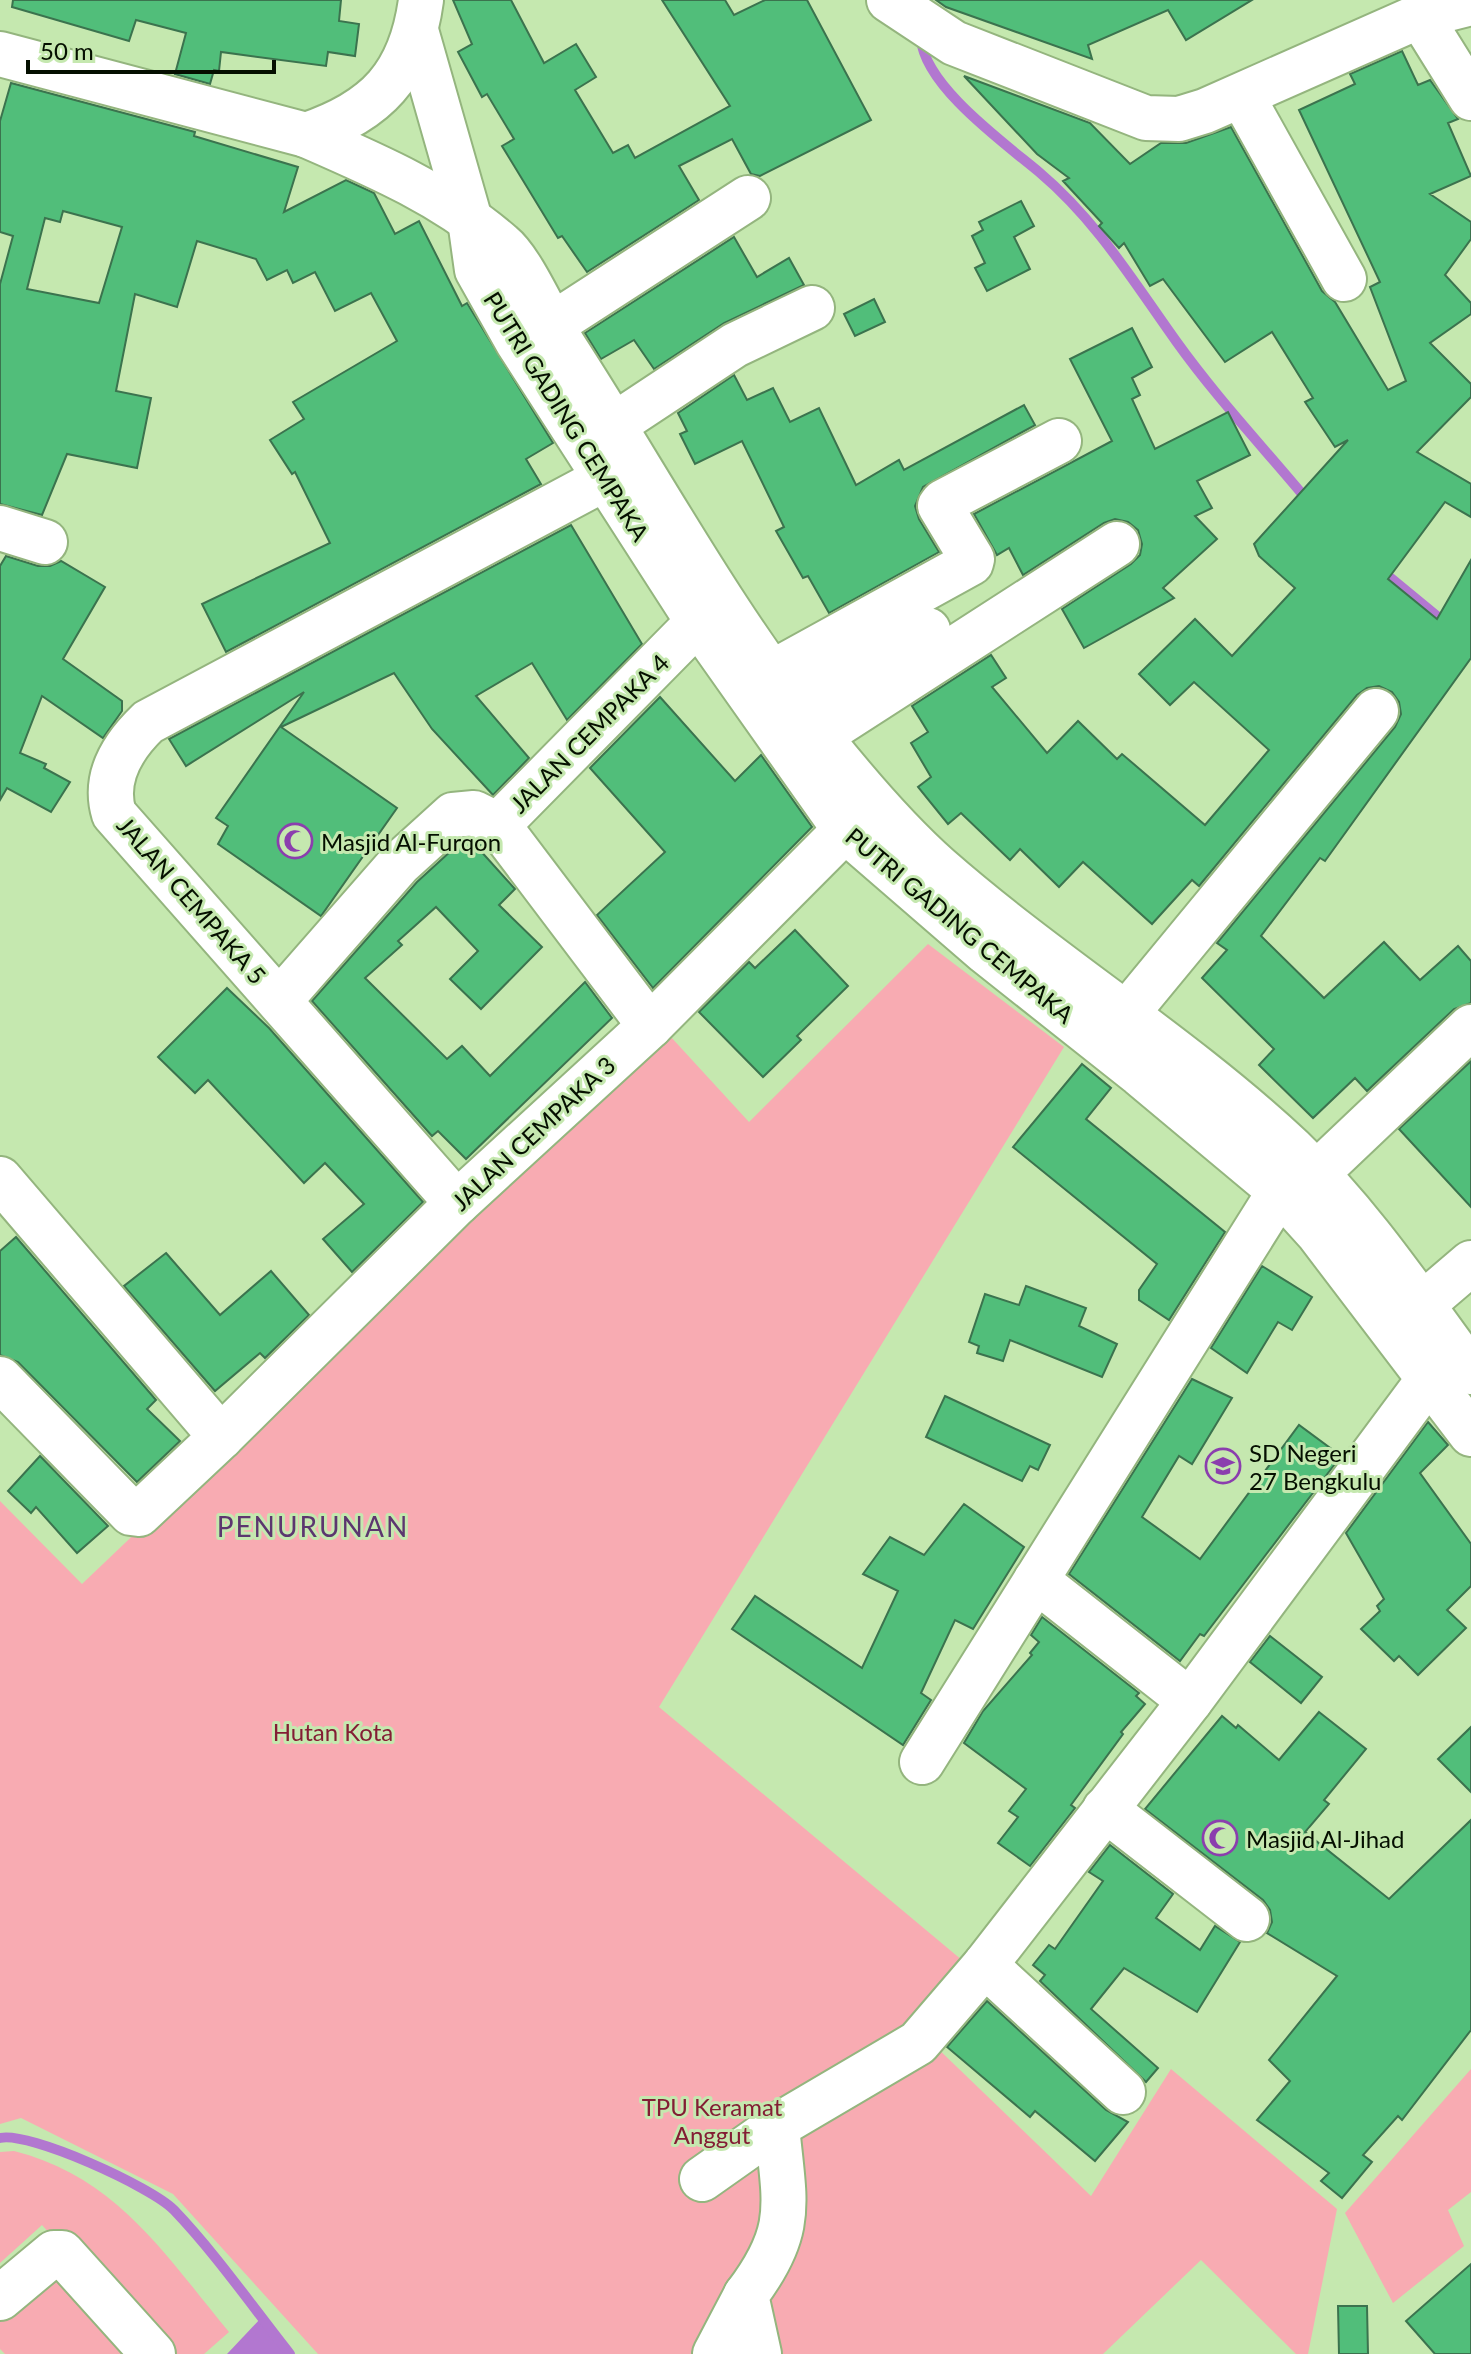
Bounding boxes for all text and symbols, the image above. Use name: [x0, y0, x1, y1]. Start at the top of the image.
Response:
scale bar: [28, 24, 274, 74]
text: 50 m: [40, 36, 94, 65]
street label: PUTRI GADING CEMPAKA: [478, 286, 656, 547]
street label: JALAN CEMPAKA 4: [504, 648, 674, 818]
street label: JALAN CEMPAKA 5: [111, 810, 273, 990]
street label: PUTRI GADING CEMPAKA: [840, 821, 1080, 1029]
mosque icon: Masjid Al-Furqon: [276, 822, 314, 860]
place label: Masjid Al-Furqon: [321, 827, 501, 856]
street label: JALAN CEMPAKA 3: [445, 1050, 621, 1216]
place label: SD Negeri 27 Bengkulu: [1249, 1438, 1381, 1495]
school or university icon: SD Negeri 27 Bengkulu: [1204, 1447, 1242, 1485]
district label: PENURUNAN: [217, 1509, 409, 1543]
park label: Hutan Kota: [273, 1717, 393, 1746]
mosque icon: Masjid Al-Jihad: [1201, 1819, 1239, 1857]
place label: Masjid Al-Jihad: [1246, 1824, 1404, 1853]
park label: TPU Keramat Anggut: [642, 2092, 783, 2149]

